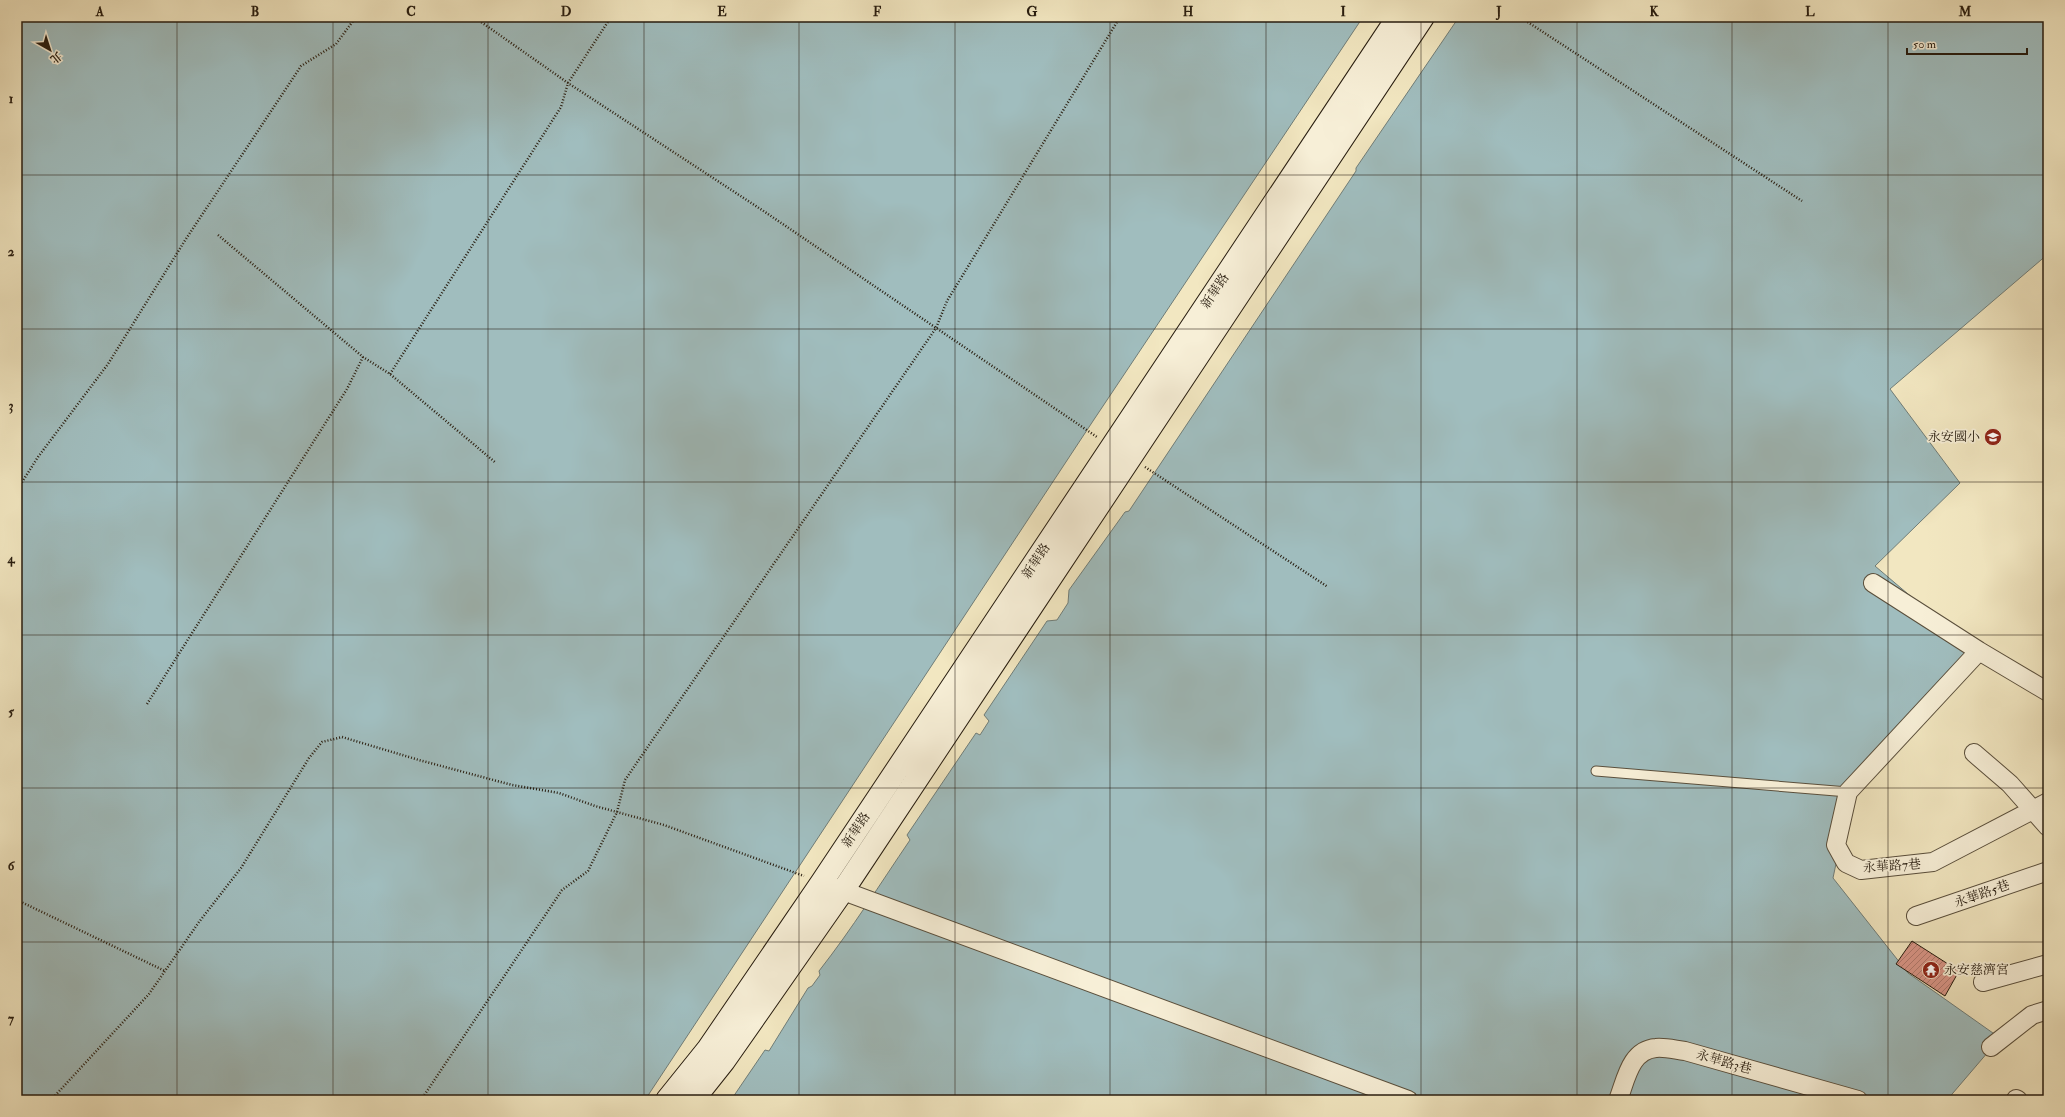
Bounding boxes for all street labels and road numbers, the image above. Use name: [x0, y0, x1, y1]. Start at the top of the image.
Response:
street label: 新華路: [1197, 270, 1233, 312]
street label: 新華路: [1018, 540, 1054, 582]
street label: 新華路: [838, 809, 874, 851]
street label: 永華路7巷: [1863, 856, 1921, 876]
street label: 永華路5巷: [1952, 877, 2012, 911]
street label: 永華路3巷: [1694, 1046, 1754, 1078]

